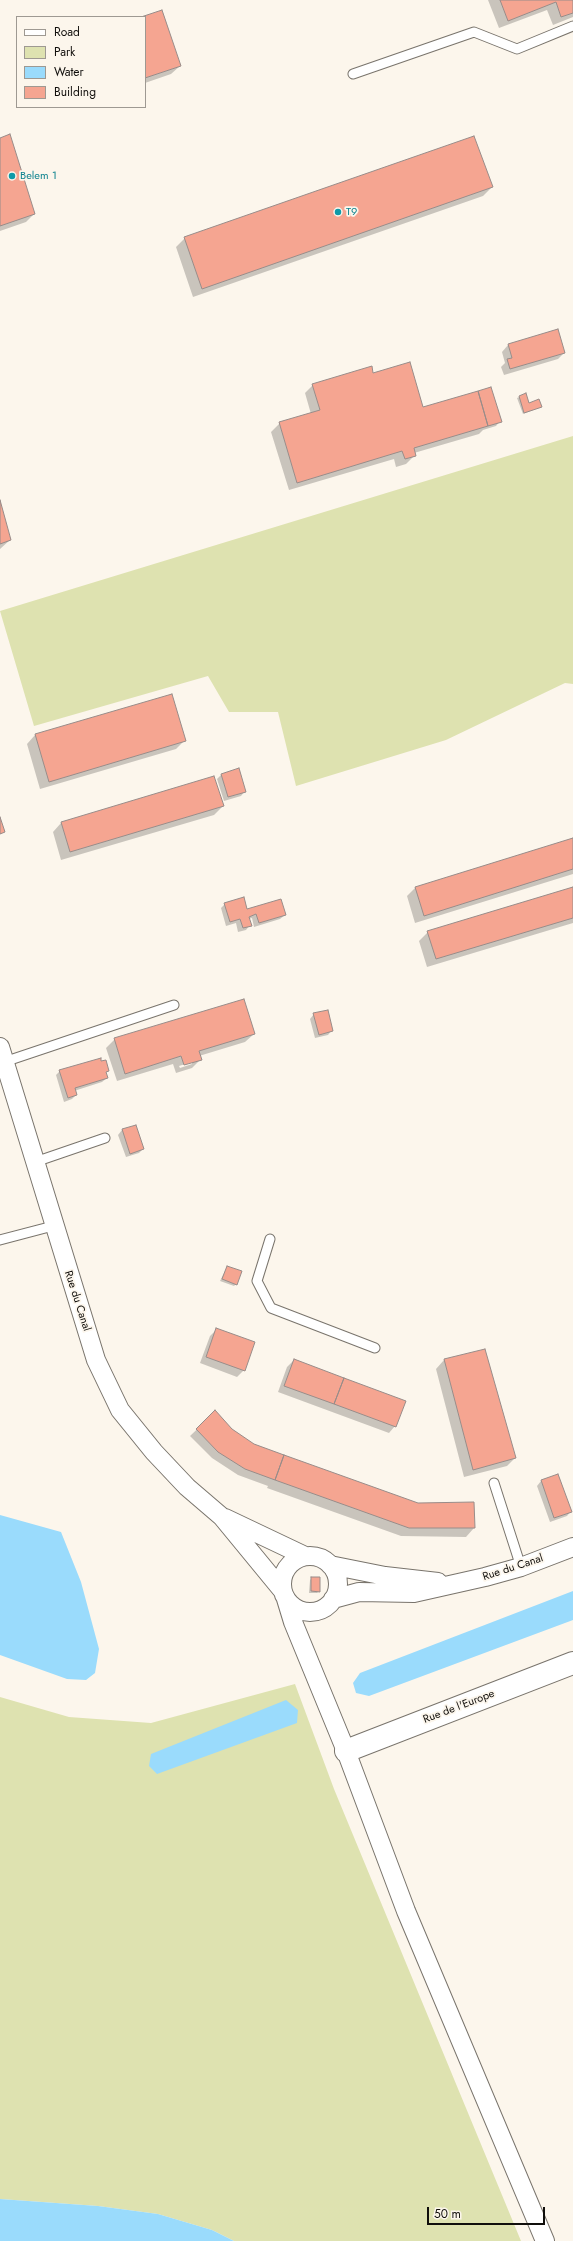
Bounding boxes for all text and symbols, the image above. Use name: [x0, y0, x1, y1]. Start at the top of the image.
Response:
legend: [16, 16, 146, 108]
text: Road: [54, 23, 80, 41]
text: Park: [54, 43, 75, 61]
text: Water: [54, 63, 84, 81]
text: Building: [54, 83, 96, 101]
place label: Belem 1: [20, 169, 57, 183]
marker: Belem 1: [7, 171, 17, 181]
place label: T9: [346, 205, 357, 219]
marker: T9: [333, 207, 343, 217]
street label: Rue du Canal: [61, 1269, 93, 1333]
street label: Rue du Canal: [481, 1552, 545, 1584]
street label: Rue de l'Europe: [422, 1687, 496, 1727]
scale bar: [429, 2199, 547, 2225]
text: 50 m: [434, 2205, 461, 2223]

